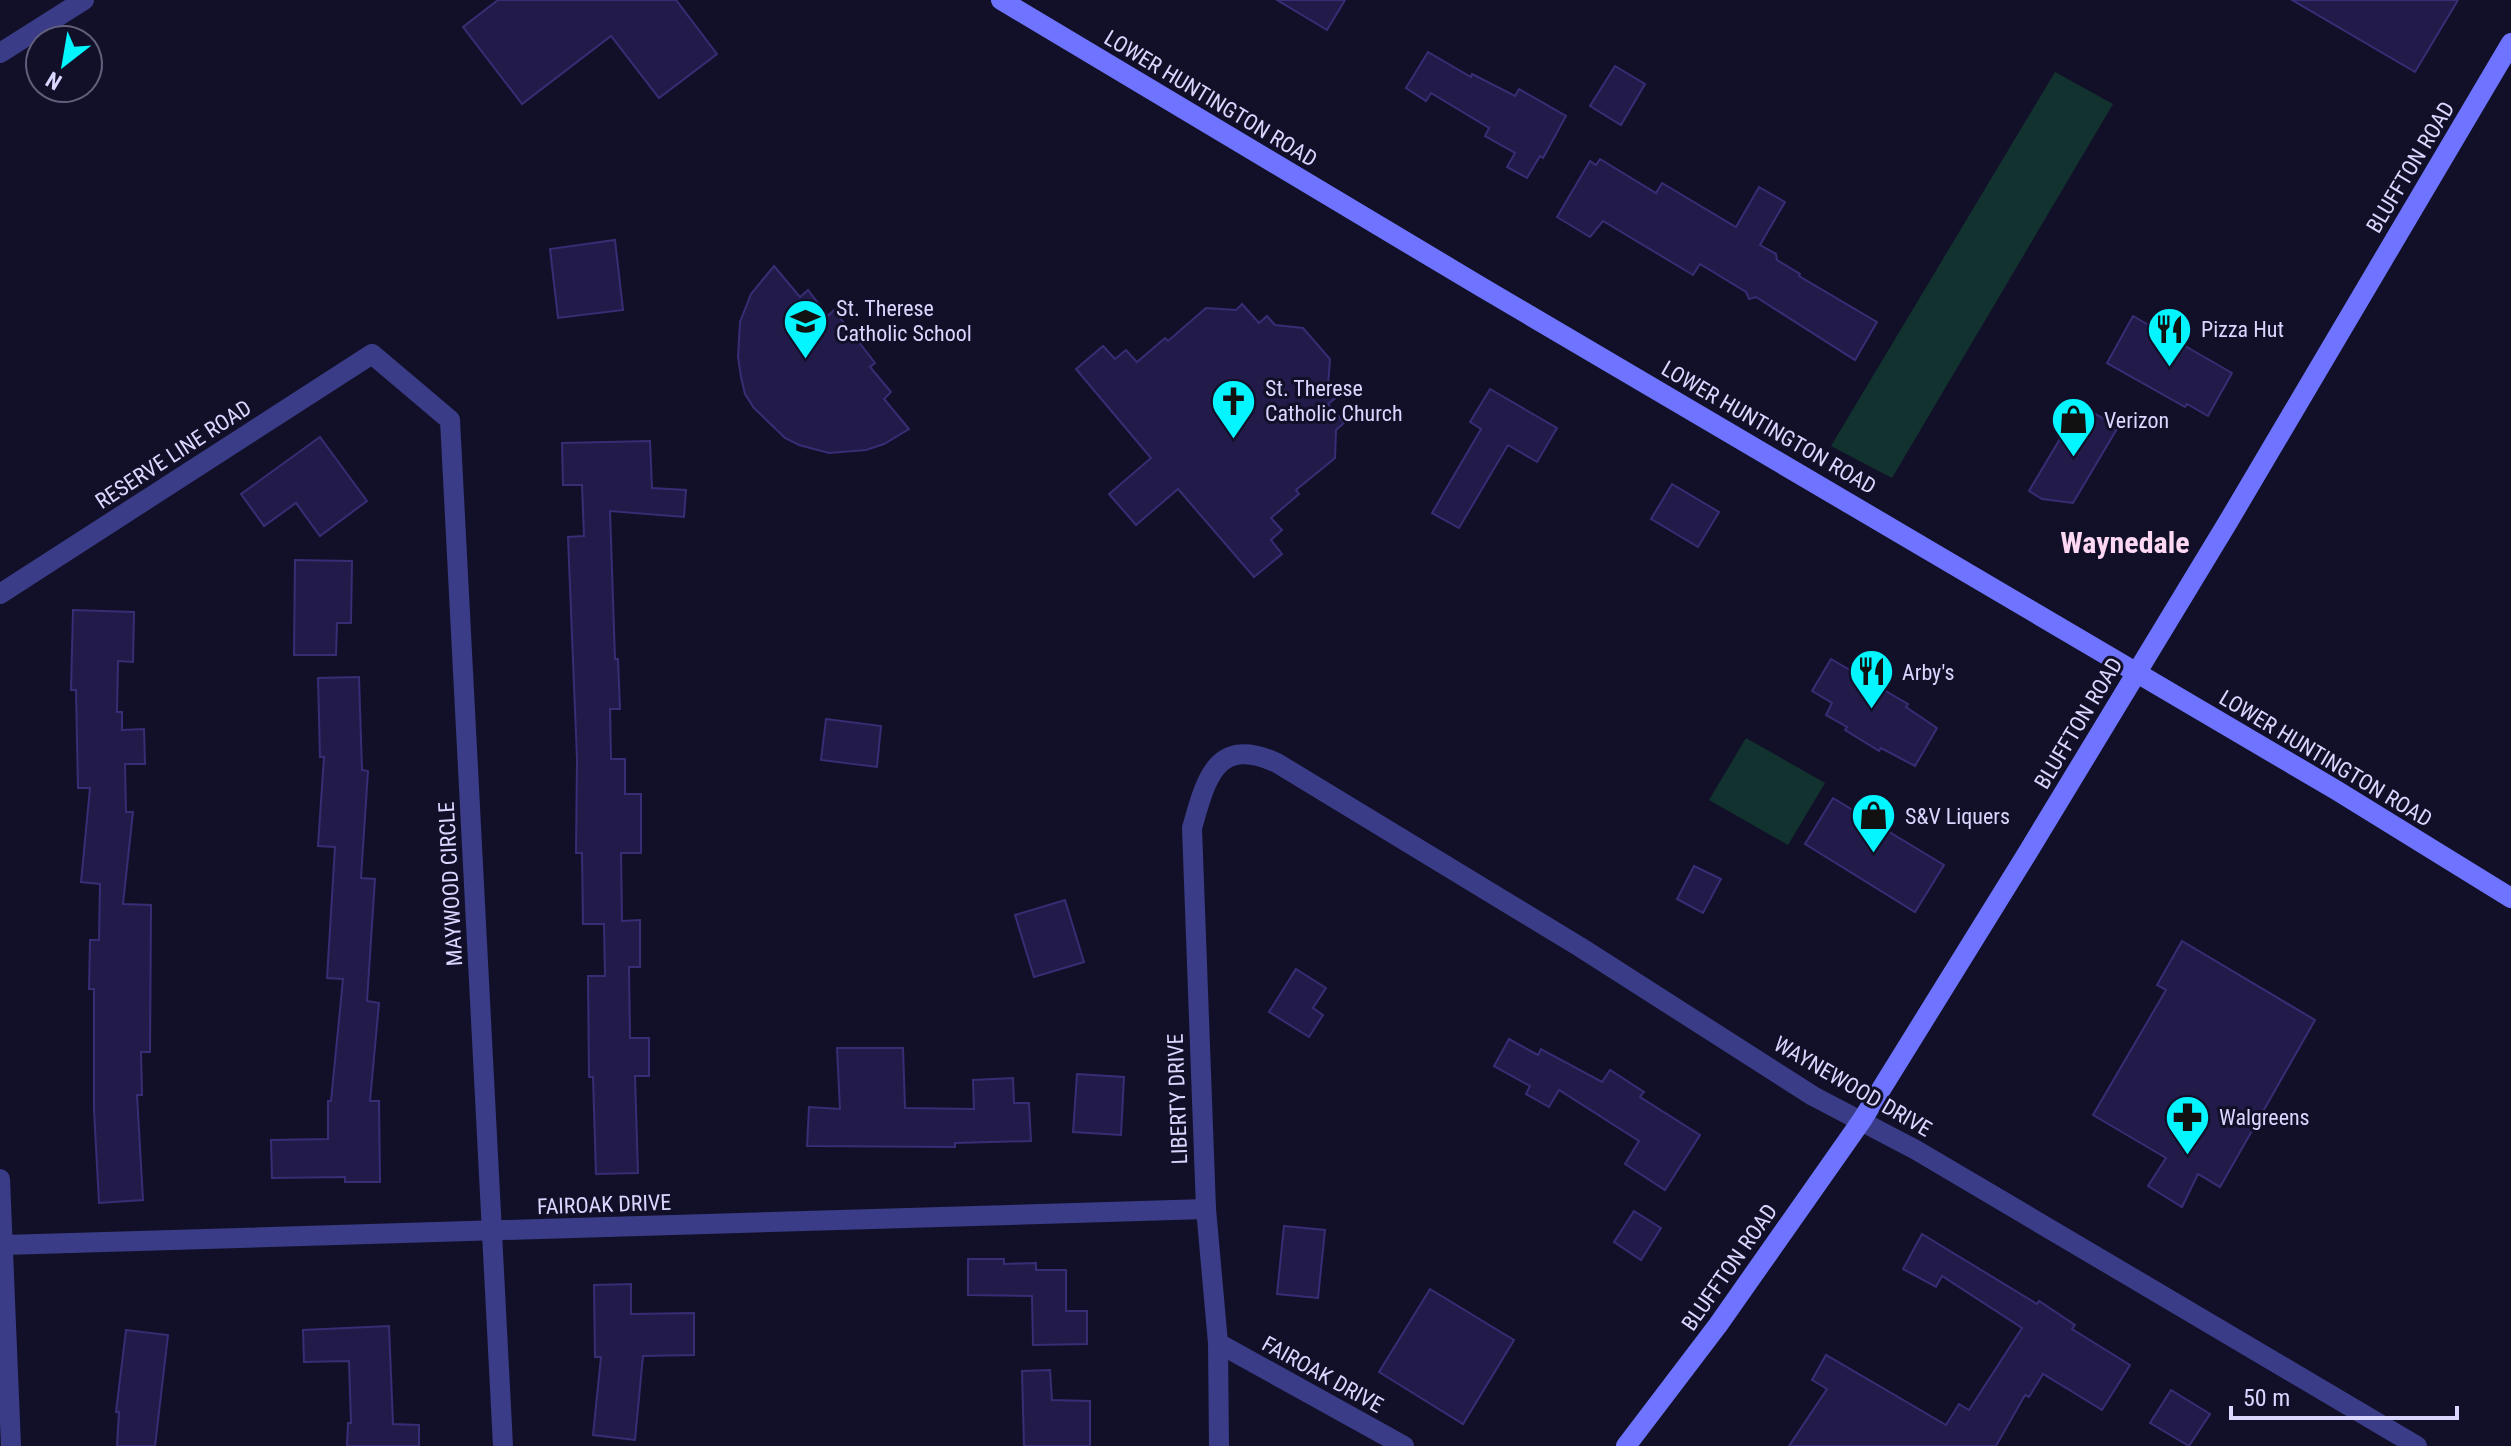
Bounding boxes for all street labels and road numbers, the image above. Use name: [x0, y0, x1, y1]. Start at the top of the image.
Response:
street label: LOWER HUNTINGTON ROAD: [1100, 25, 1321, 172]
street label: BLUFFTON ROAD: [2361, 97, 2459, 237]
street label: LOWER HUNTINGTON ROAD: [1657, 356, 1880, 499]
street label: RESERVE LINE ROAD: [91, 395, 256, 514]
street label: BLUFFTON ROAD: [2029, 653, 2127, 793]
street label: LOWER HUNTINGTON ROAD: [2215, 685, 2436, 832]
street label: MAYWOOD CIRCLE: [434, 801, 467, 967]
street label: WAYNEWOOD DRIVE: [1769, 1031, 1936, 1142]
street label: LIBERTY DRIVE: [1163, 1033, 1192, 1165]
street label: FAIROAK DRIVE: [536, 1190, 672, 1219]
street label: BLUFFTON ROAD: [1677, 1199, 1782, 1335]
street label: FAIROAK DRIVE: [1258, 1331, 1388, 1418]

